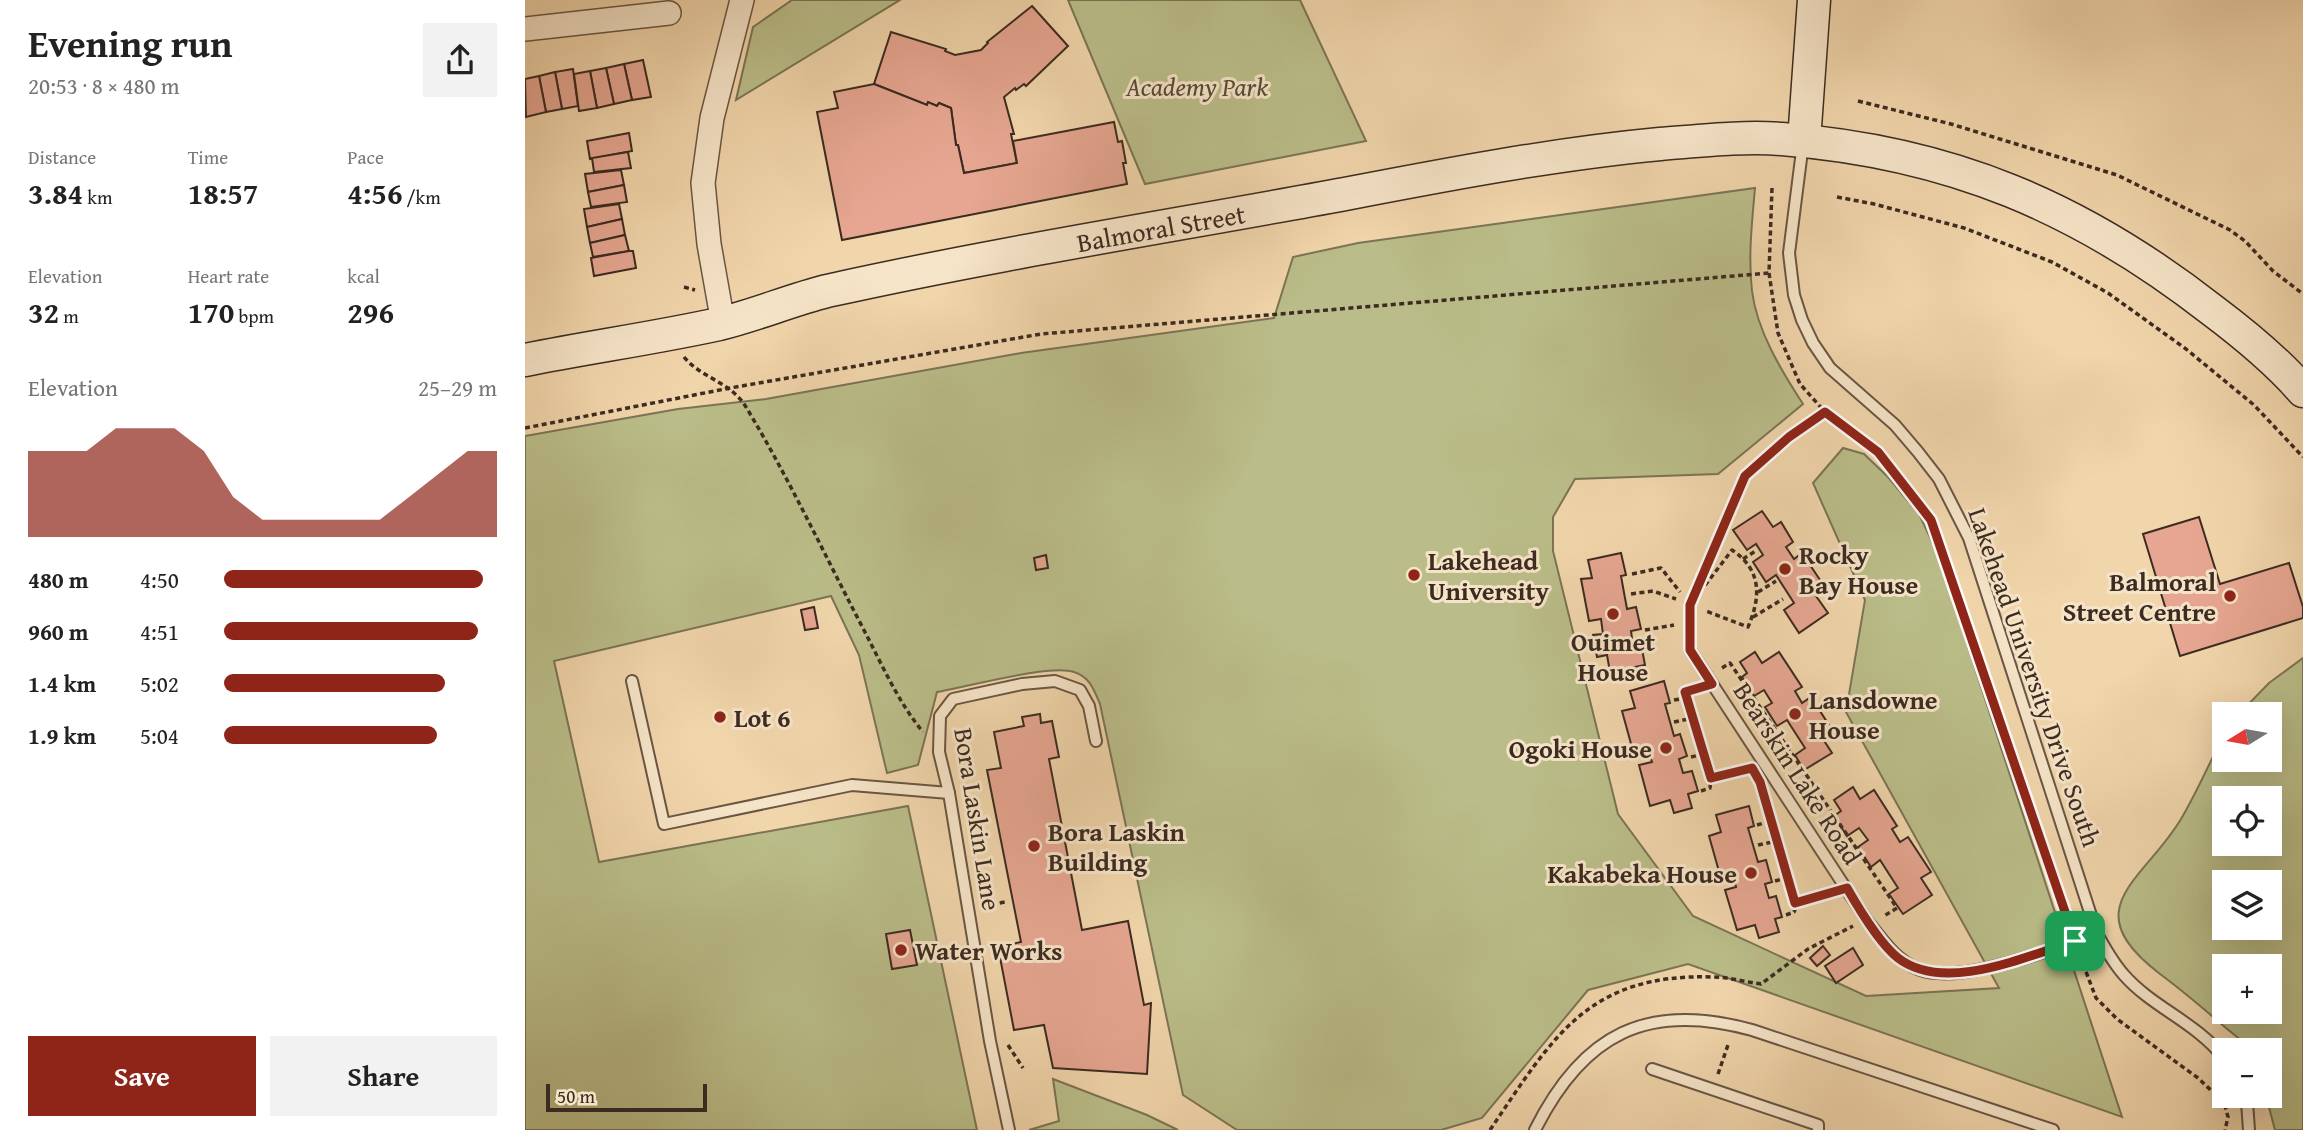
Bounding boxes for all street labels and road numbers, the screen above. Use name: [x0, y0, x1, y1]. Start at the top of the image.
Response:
street label: Balmoral Street: [1074, 194, 1248, 262]
street label: Lakehead University Drive South: [1959, 502, 2112, 852]
street label: Bearskin Lake Road: [1724, 674, 1872, 872]
street label: Bora Laskin Lane: [944, 725, 1012, 913]

